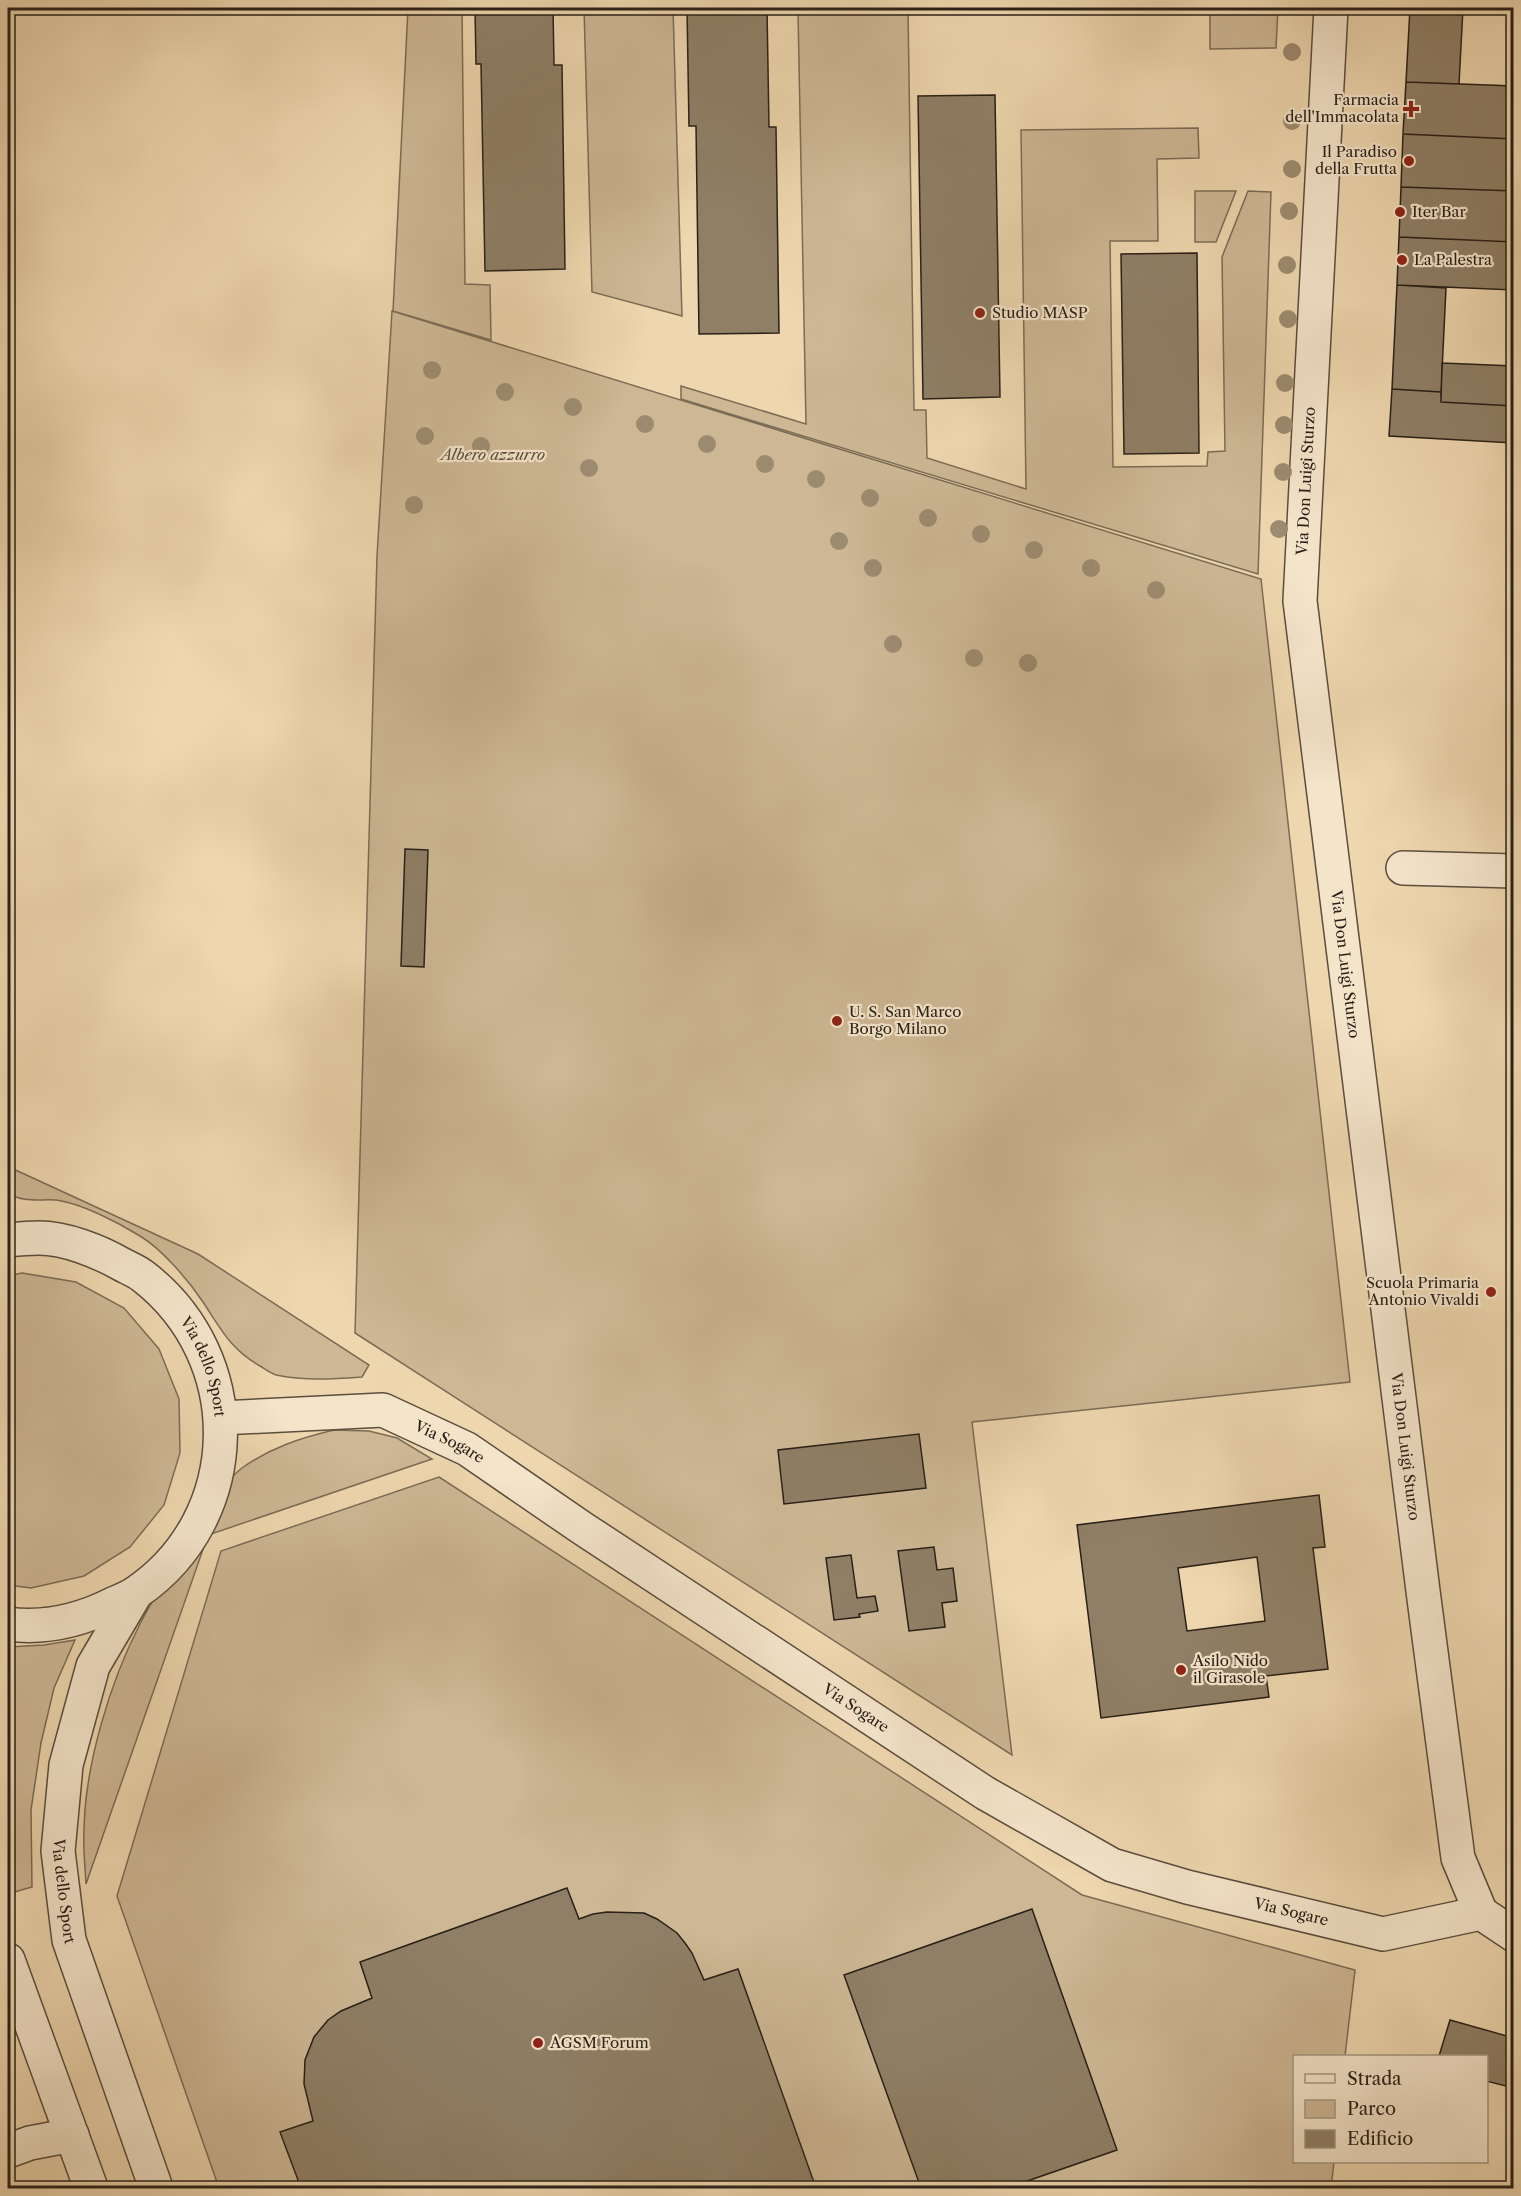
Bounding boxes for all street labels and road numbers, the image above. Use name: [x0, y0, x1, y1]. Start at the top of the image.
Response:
street label: Via Don Luigi Sturzo: [1292, 406, 1319, 557]
street label: Via Don Luigi Sturzo: [1327, 888, 1364, 1039]
street label: Via dello Sport: [176, 1312, 230, 1418]
street label: Via Don Luigi Sturzo: [1387, 1371, 1424, 1522]
street label: Via Sogare: [411, 1416, 488, 1467]
street label: Via Sogare: [818, 1678, 893, 1736]
street label: Via dello Sport: [49, 1837, 80, 1947]
street label: Via Sogare: [1251, 1893, 1330, 1930]

